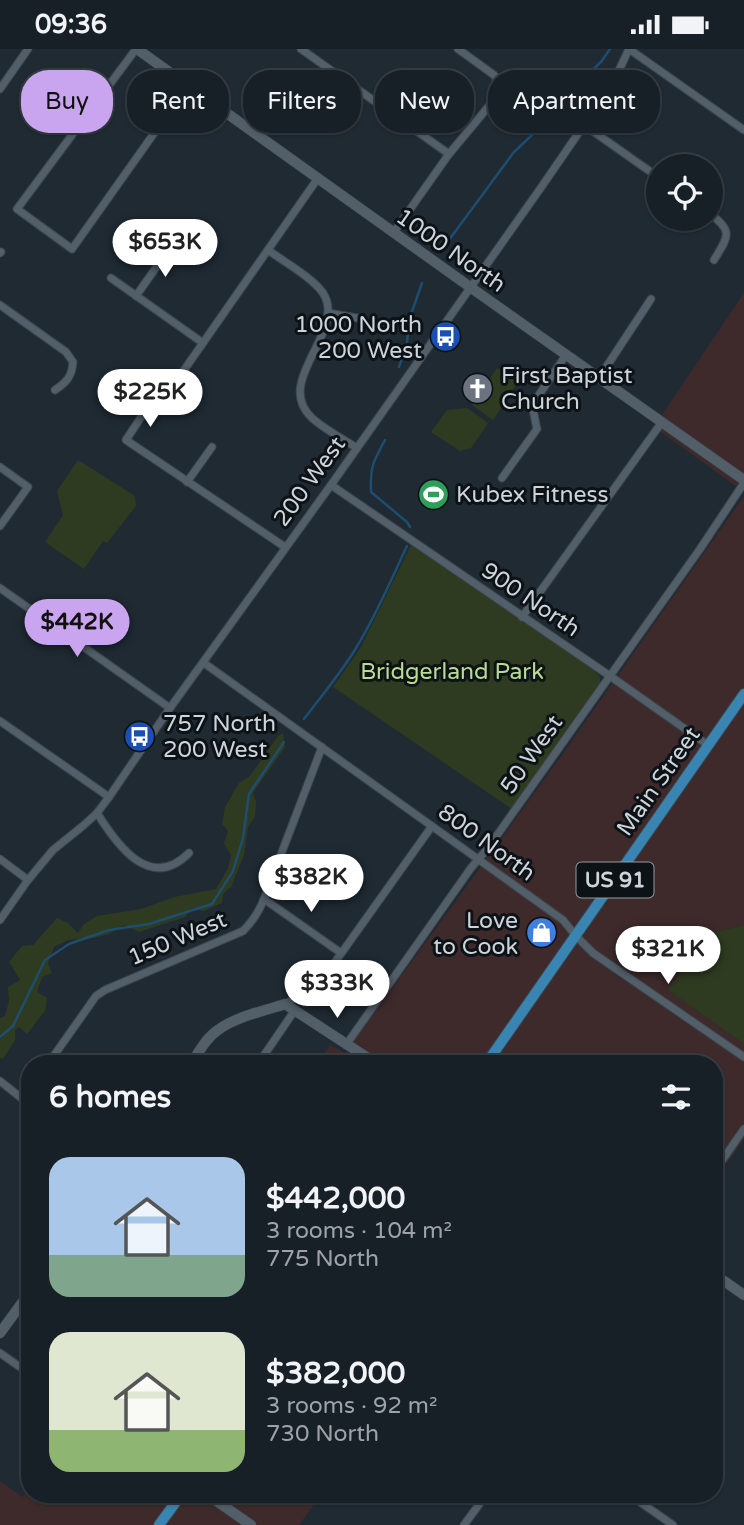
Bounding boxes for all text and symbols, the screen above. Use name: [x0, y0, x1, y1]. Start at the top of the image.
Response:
text: 09:36: [35, 9, 107, 40]
chip: Buy: [21, 70, 113, 133]
chip: Rent: [127, 70, 229, 133]
chip: Filters: [243, 70, 361, 133]
chip: New: [375, 70, 474, 133]
chip: Apartment: [488, 70, 660, 133]
map controls: [646, 154, 723, 231]
button: locate: [646, 154, 723, 231]
street label: 1000 North: [390, 203, 511, 299]
pin: $653K: [116, 219, 214, 279]
text: $653K: [129, 228, 201, 256]
place label: 1000 North 200 West: [295, 311, 422, 365]
bus stop icon: 1000 North 200 West: [428, 320, 462, 354]
place label: First Baptist Church: [501, 362, 633, 416]
pin: $225K: [101, 369, 199, 429]
church icon: First Baptist Church: [461, 371, 495, 405]
text: $225K: [114, 378, 186, 406]
street label: 200 West: [268, 431, 352, 532]
sports icon: Kubex Fitness: [416, 477, 450, 511]
place label: Kubex Fitness: [456, 481, 609, 509]
street label: 900 North: [476, 557, 585, 643]
pin: $442K: [28, 599, 126, 659]
text: $442K: [41, 608, 113, 636]
park label: Bridgerland Park: [360, 658, 544, 686]
place label: 757 North 200 West: [163, 710, 276, 764]
street label: 50 West: [495, 710, 569, 799]
bus stop icon: 757 North 200 West: [123, 719, 157, 753]
street label: Main Street: [611, 722, 707, 841]
street label: 800 North: [432, 798, 540, 887]
pin: $382K: [262, 855, 360, 914]
text: $382K: [275, 863, 347, 891]
road number: US 91: [576, 863, 654, 897]
street label: 150 West: [124, 906, 231, 972]
place label: Love to Cook: [433, 907, 518, 961]
shop icon: Love to Cook: [524, 916, 558, 950]
pin: $321K: [619, 927, 717, 986]
text: $321K: [632, 935, 704, 963]
pin: $333K: [288, 961, 386, 1020]
text: $333K: [301, 969, 373, 997]
icon: filters: [657, 1078, 695, 1116]
text: 6 homes: [49, 1079, 171, 1116]
text: $442,000: [266, 1180, 405, 1217]
icon: home: [105, 1185, 189, 1269]
text: 3 rooms · 104 m²: [266, 1217, 452, 1245]
text: 775 North: [266, 1245, 379, 1273]
text: $382,000: [266, 1355, 405, 1392]
icon: home: [105, 1360, 189, 1444]
text: 3 rooms · 92 m²: [266, 1392, 437, 1420]
text: 730 North: [266, 1420, 379, 1448]

